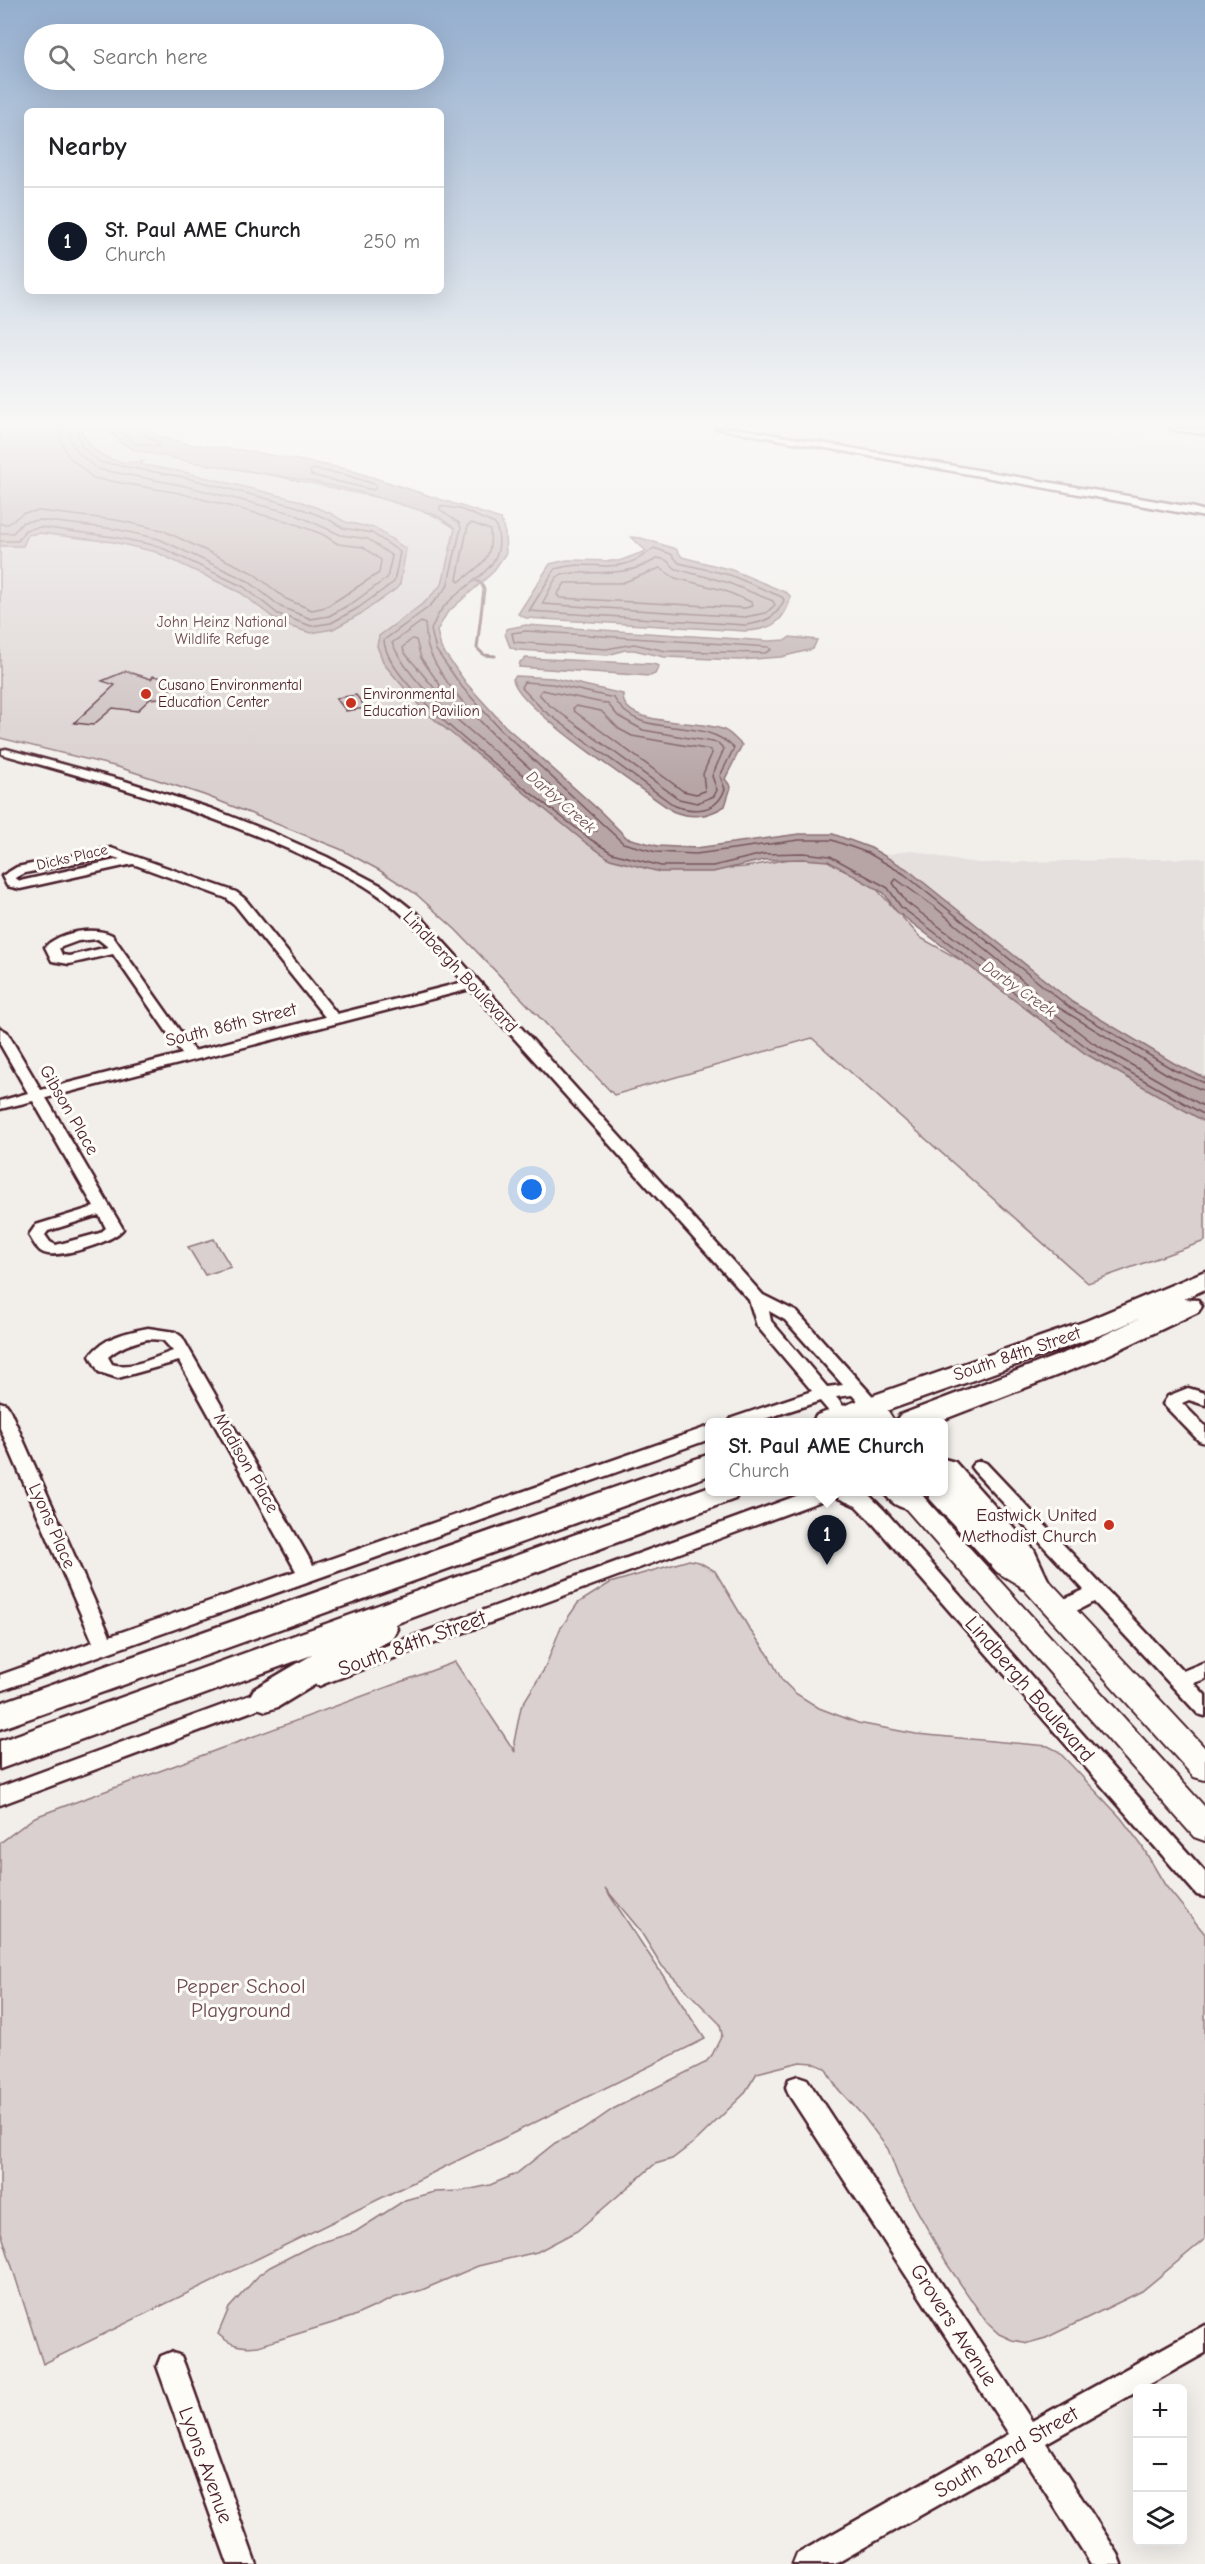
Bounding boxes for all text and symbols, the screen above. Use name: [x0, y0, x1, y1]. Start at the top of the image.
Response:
search box: [24, 24, 444, 90]
icon: search: [45, 41, 78, 74]
text: Search here: [93, 44, 208, 70]
text: Nearby: [48, 132, 127, 162]
text: St. Paul AME Church: [105, 217, 301, 243]
text: 1: [64, 230, 71, 253]
text: 250 m: [363, 230, 420, 253]
text: Church: [105, 243, 166, 266]
park label: John Heinz National Wildlife Refuge: [157, 613, 287, 648]
place label: Cusano Environmental Education Center: [158, 676, 302, 711]
place label: Environmental Education Pavilion: [363, 685, 480, 720]
marker: Cusano Environmental Education Center: [139, 687, 153, 701]
marker: Environmental Education Pavilion: [344, 696, 358, 710]
water label: Darby Creek: [523, 767, 599, 837]
street label: Dicks Place: [35, 840, 110, 874]
street label: Lindbergh Boulevard: [398, 907, 522, 1037]
water label: Darby Creek: [979, 957, 1059, 1021]
street label: South 86th Street: [163, 998, 300, 1051]
street label: Gibson Place: [35, 1061, 103, 1159]
your location: [517, 1175, 546, 1204]
street label: South 84th Street: [951, 1322, 1084, 1386]
street label: Madison Place: [209, 1409, 283, 1517]
popup: [705, 1418, 948, 1496]
text: St. Paul AME Church: [729, 1433, 924, 1459]
text: Church: [729, 1459, 789, 1482]
street label: Lyons Place: [24, 1480, 80, 1572]
place label: Eastwick United Methodist Church: [961, 1505, 1097, 1547]
pin: 1: [808, 1516, 846, 1565]
marker: Eastwick United Methodist Church: [1102, 1518, 1116, 1532]
street label: South 84th Street: [335, 1605, 490, 1681]
street label: Lindbergh Boulevard: [960, 1611, 1100, 1767]
park label: Pepper School Playground: [176, 1974, 306, 2022]
street label: Grovers Avenue: [906, 2259, 1002, 2391]
map controls: [1133, 2384, 1187, 2546]
button: +: [1133, 2384, 1187, 2438]
street label: South 82nd Street: [930, 2401, 1083, 2503]
street label: Lyons Avenue: [174, 2404, 238, 2526]
button: −: [1133, 2438, 1187, 2492]
button: layers: [1133, 2492, 1187, 2546]

